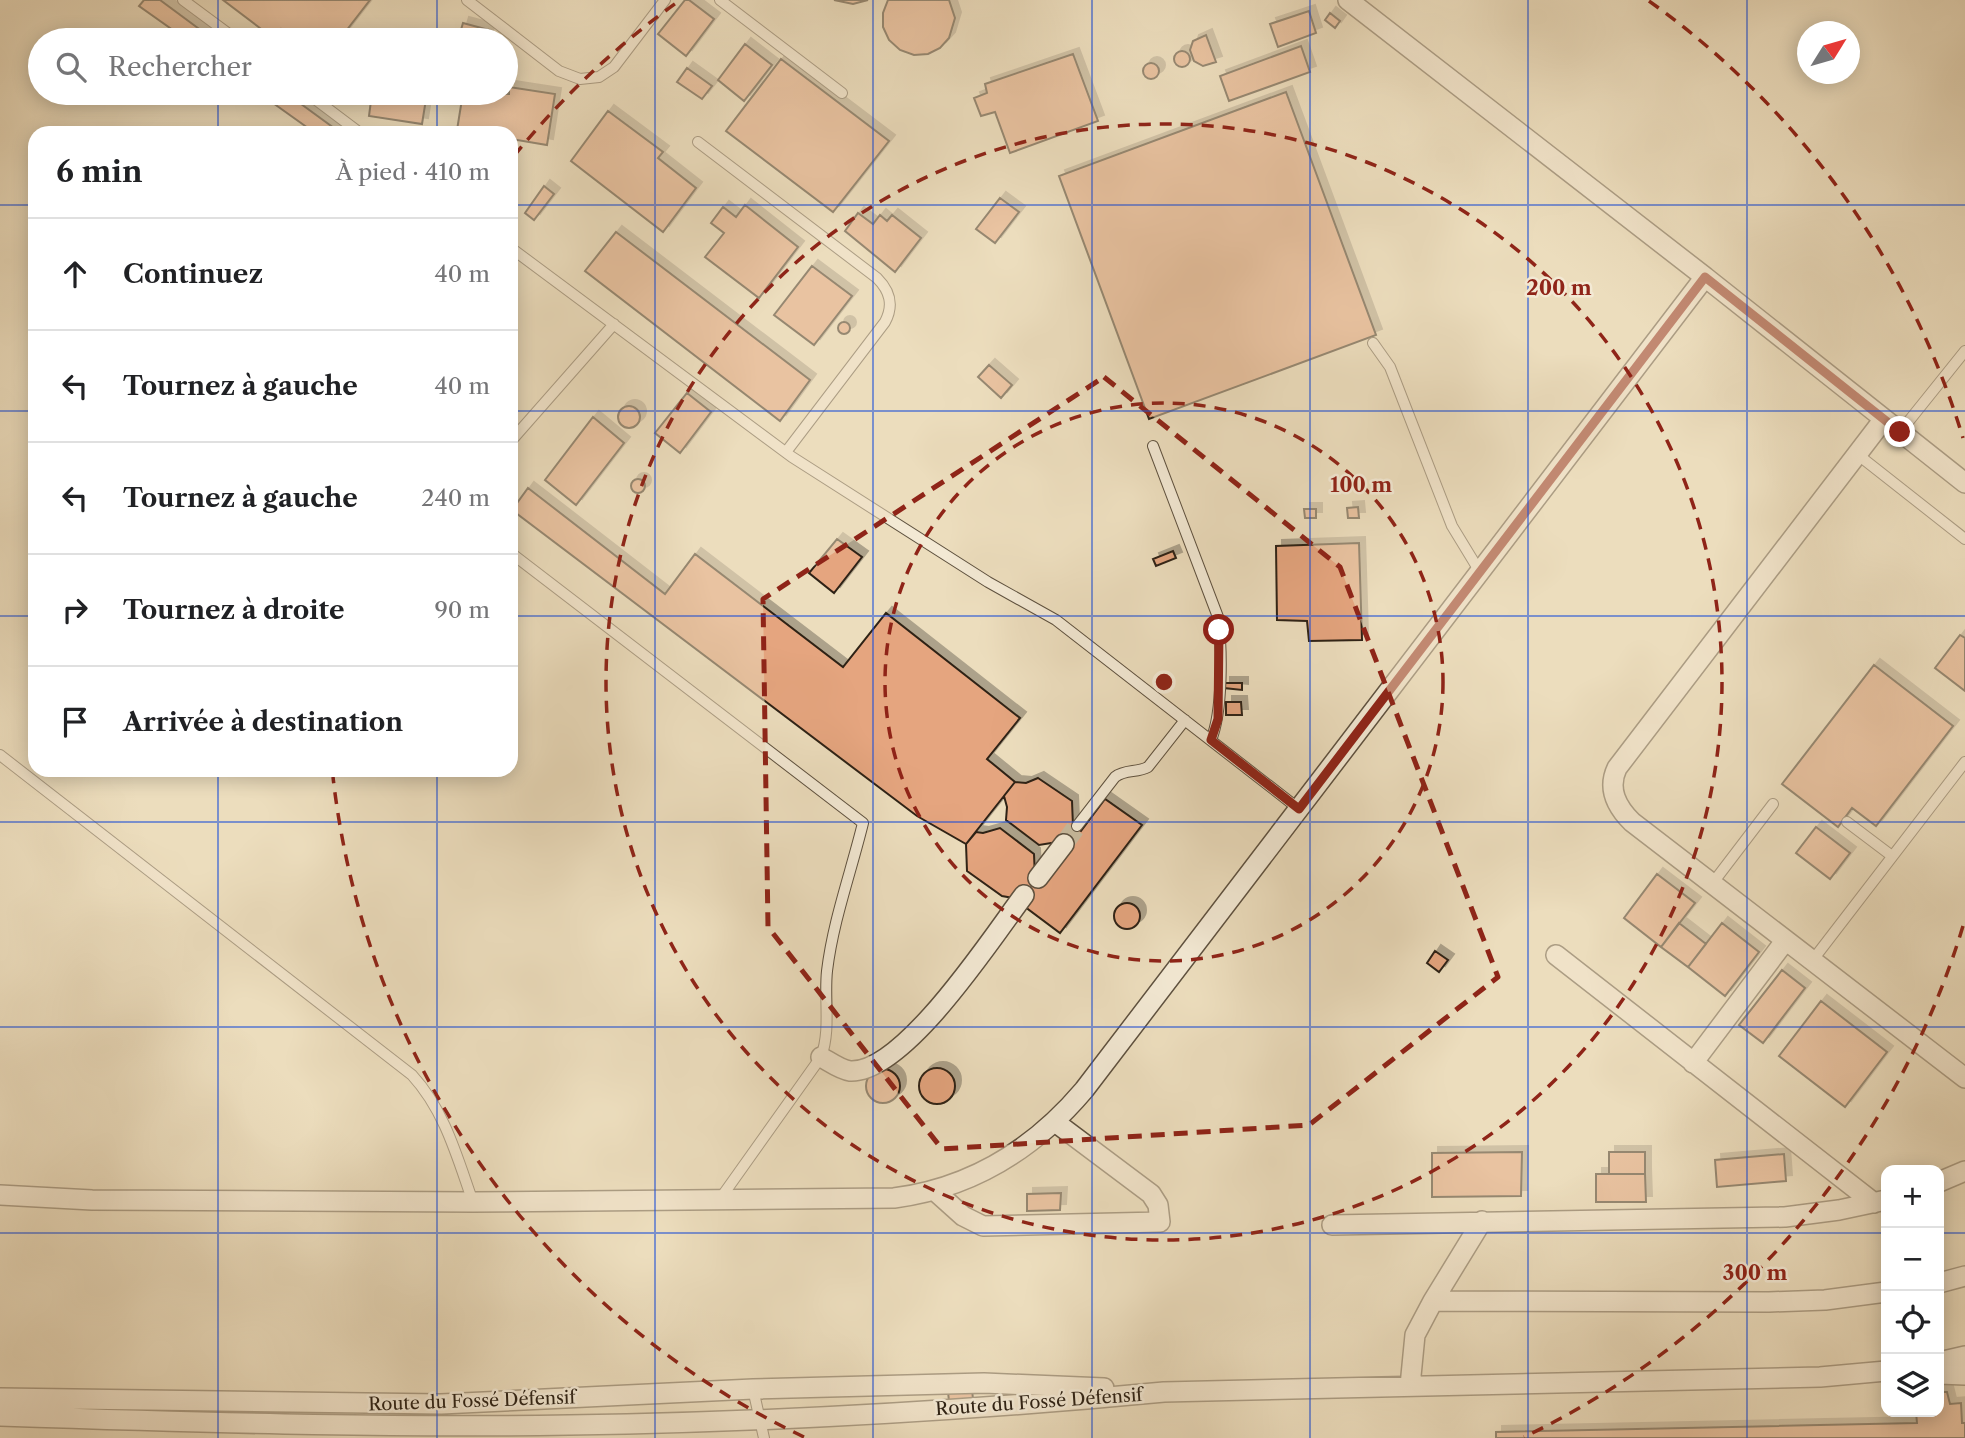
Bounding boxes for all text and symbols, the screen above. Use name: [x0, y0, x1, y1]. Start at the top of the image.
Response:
north arrow: [1797, 21, 1860, 84]
search box: [28, 28, 518, 105]
icon: search: [52, 48, 90, 86]
text: Rechercher: [108, 51, 252, 83]
text: 6 min: [56, 153, 143, 190]
text: À pied · 410 m: [336, 158, 490, 186]
icon: ahead: [56, 255, 94, 293]
text: Continuez: [123, 258, 263, 290]
text: 40 m: [435, 260, 490, 288]
text: 200 m: [1526, 275, 1592, 300]
icon: left: [56, 367, 94, 405]
text: Tournez à gauche: [123, 370, 358, 402]
text: 40 m: [435, 372, 490, 400]
route end: [1884, 416, 1915, 447]
text: 100 m: [1330, 472, 1392, 497]
icon: left: [56, 479, 94, 517]
text: Tournez à gauche: [123, 482, 358, 514]
text: 240 m: [421, 484, 490, 512]
icon: right: [56, 591, 94, 629]
text: Tournez à droite: [123, 594, 345, 626]
text: 90 m: [434, 596, 490, 624]
route start: [1203, 614, 1234, 645]
centre of rings: [1152, 670, 1176, 694]
icon: arrive: [56, 703, 94, 741]
text: Arrivée à destination: [123, 706, 403, 738]
map controls: [1881, 1165, 1944, 1417]
button: +: [1881, 1165, 1944, 1228]
button: −: [1881, 1228, 1944, 1291]
text: 300 m: [1723, 1260, 1787, 1285]
button: locate: [1881, 1291, 1944, 1354]
button: layers: [1881, 1354, 1944, 1417]
street label: Route du Fossé Défensif: [935, 1384, 1146, 1420]
street label: Route du Fossé Défensif: [368, 1386, 579, 1416]

